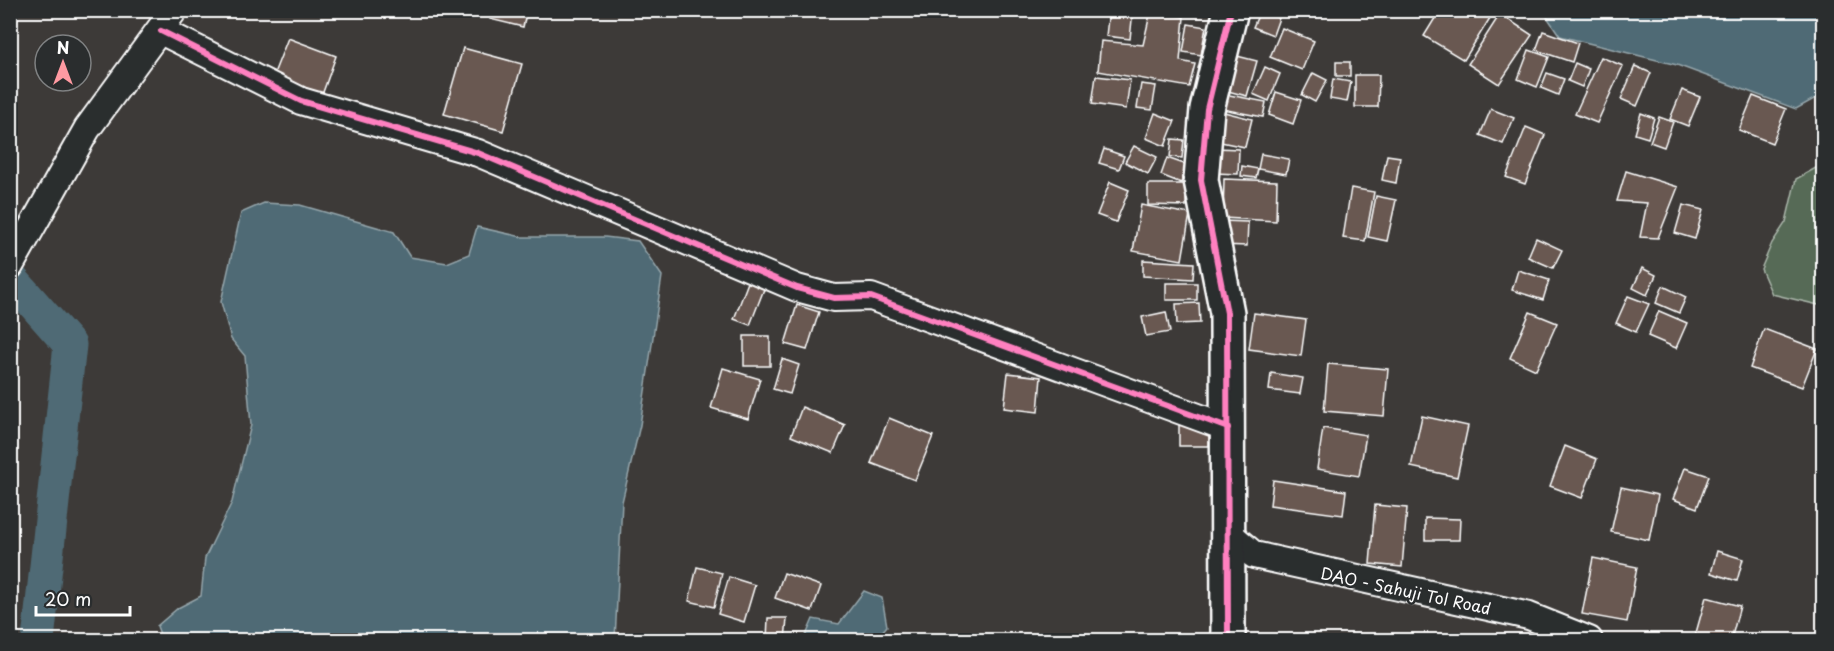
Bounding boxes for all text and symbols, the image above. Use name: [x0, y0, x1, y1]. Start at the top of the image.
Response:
north arrow: [33, 33, 93, 93]
text: N: [57, 35, 69, 59]
street label: DAO - Sahuji Tol Road: [1319, 560, 1493, 620]
scale bar: [36, 579, 130, 617]
text: 20 m: [45, 585, 91, 612]

